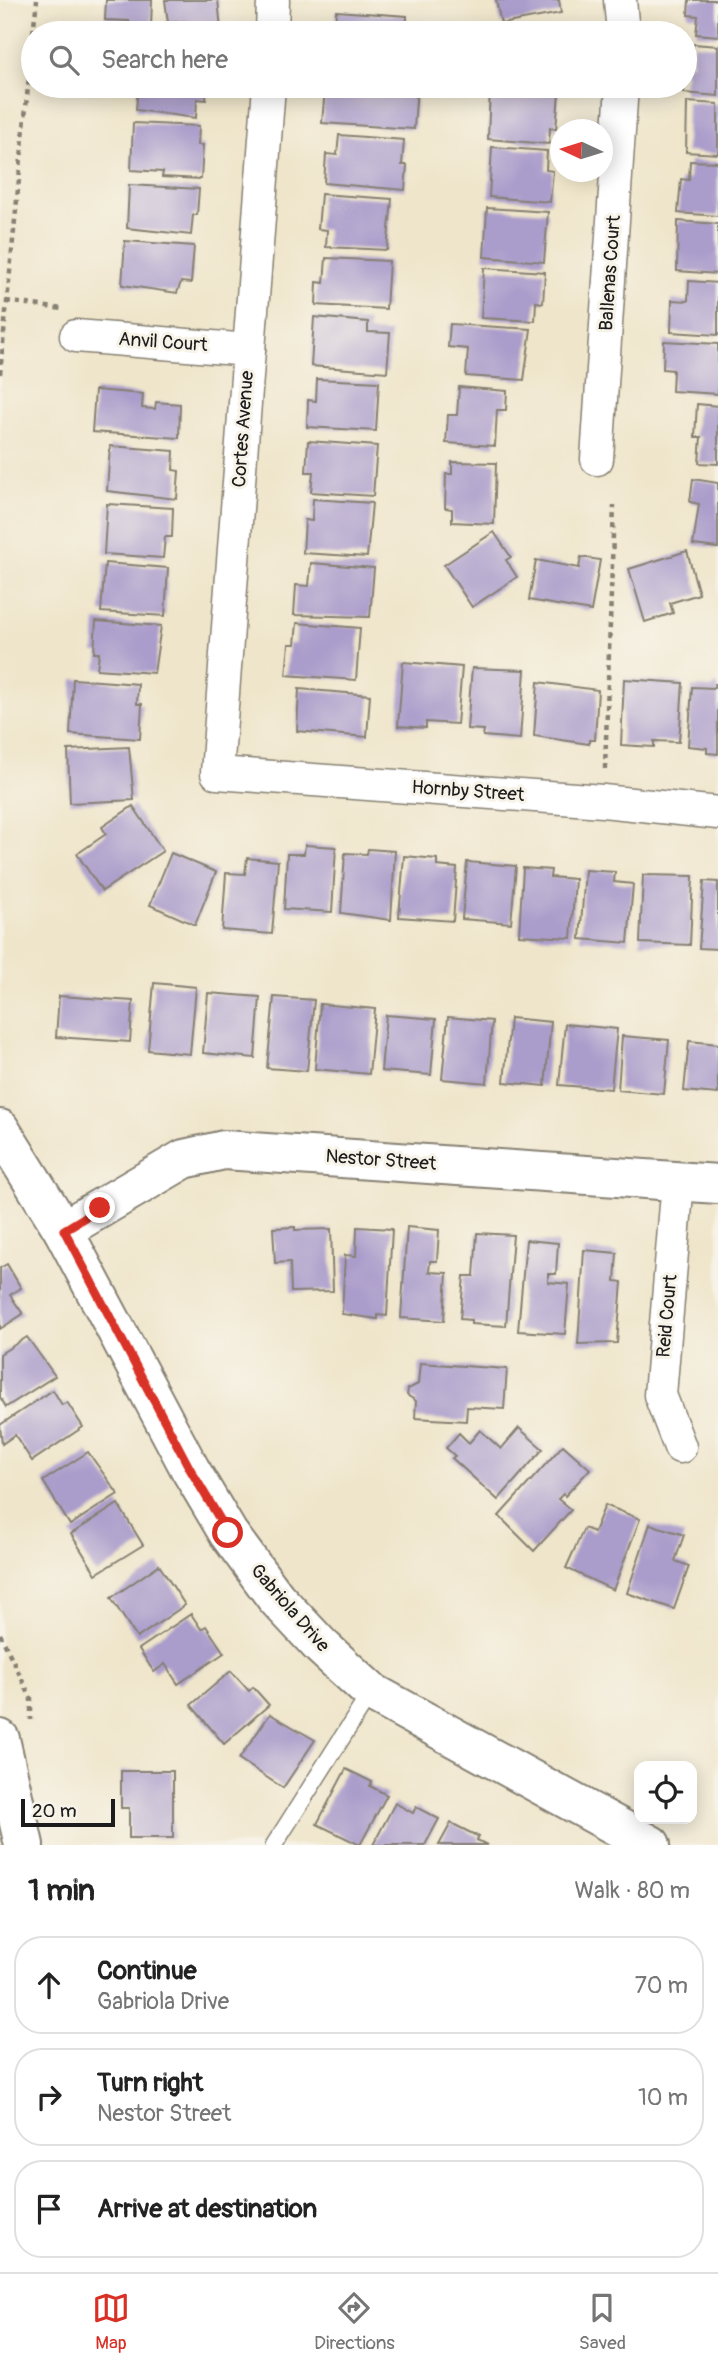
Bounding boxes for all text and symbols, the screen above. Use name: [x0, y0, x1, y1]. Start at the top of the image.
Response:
search box: [21, 21, 697, 98]
icon: search: [45, 41, 83, 79]
text: Search here: [101, 44, 228, 76]
north arrow: [550, 119, 613, 182]
street label: Ballenas Court: [594, 214, 626, 332]
street label: Anvil Court: [117, 327, 209, 357]
street label: Cortes Avenue: [227, 369, 259, 488]
street label: Hornby Street: [411, 775, 525, 807]
street label: Nestor Street: [325, 1144, 438, 1176]
route end: [84, 1192, 115, 1223]
street label: Reid Court: [651, 1273, 683, 1358]
route start: [212, 1517, 243, 1548]
street label: Gabriola Drive: [245, 1559, 335, 1658]
map controls: [634, 1761, 697, 1824]
button: locate: [634, 1761, 697, 1824]
scale bar: [21, 1796, 116, 1828]
text: 20 m: [32, 1799, 77, 1823]
text: 1 min: [28, 1872, 95, 1909]
text: Walk · 80 m: [574, 1876, 690, 1905]
text: Continue: [97, 1955, 197, 1987]
icon: ahead: [30, 1966, 68, 2004]
text: 70 m: [635, 1971, 688, 2000]
text: Gabriola Drive: [97, 1987, 229, 2016]
text: Turn right: [97, 2067, 203, 2099]
icon: right: [30, 2078, 68, 2116]
text: 10 m: [638, 2083, 688, 2112]
text: Nestor Street: [97, 2099, 231, 2128]
icon: arrive: [30, 2190, 68, 2228]
text: Arrive at destination: [97, 2193, 317, 2225]
tab: Map: [92, 2289, 130, 2355]
tab: Directions: [314, 2289, 395, 2355]
tab: Saved: [579, 2289, 626, 2355]

